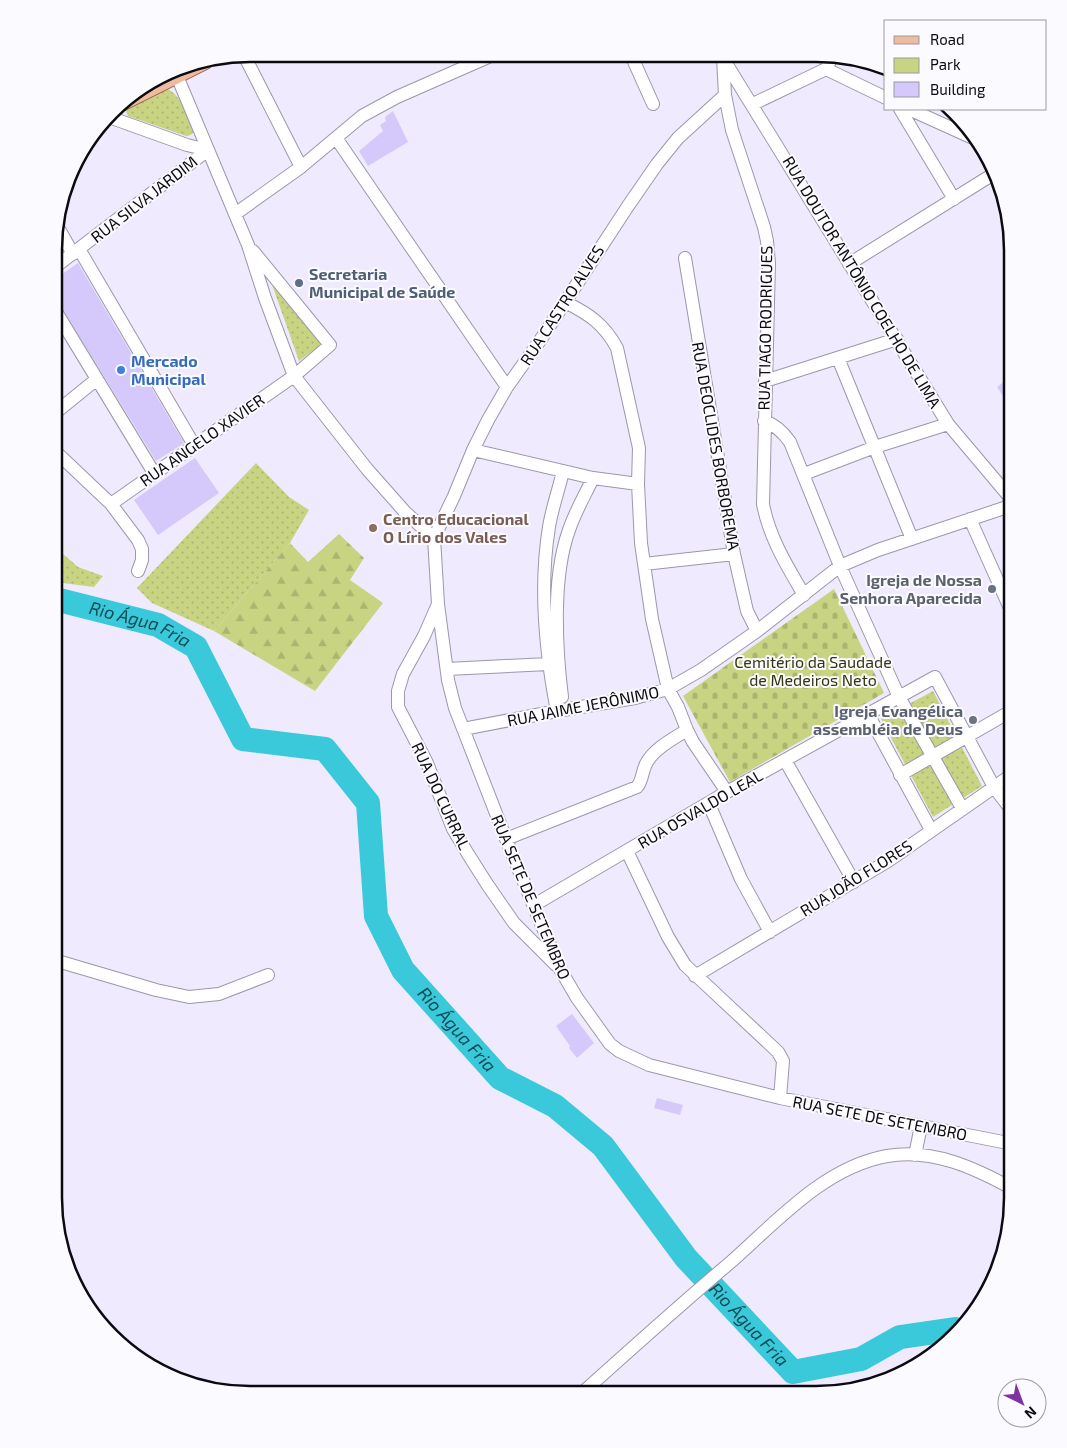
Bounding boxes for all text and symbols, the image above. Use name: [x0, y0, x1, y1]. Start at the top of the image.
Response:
legend: [884, 20, 1047, 110]
text: Road: [930, 30, 965, 48]
text: Park: [930, 55, 961, 73]
text: Building: [930, 80, 986, 98]
street label: RUA SILVA JARDIM: [87, 151, 201, 246]
street label: RUA DOUTOR ANTÔNIO COELHO DE LIMA: [779, 152, 945, 411]
street label: RUA CASTRO ALVES: [516, 241, 607, 368]
street label: RUA TIAGO RODRIGUES: [754, 245, 775, 411]
place label: Secretaria Municipal de Saúde: [309, 264, 455, 301]
marker: Secretaria Municipal de Saúde: [293, 277, 305, 289]
street label: RUA DEOCLIDES BORBOREMA: [689, 340, 744, 552]
place label: Mercado Municipal: [131, 351, 206, 388]
marker: Mercado Municipal: [115, 364, 127, 376]
street label: RUA ANGELO XAVIER: [136, 389, 268, 490]
place label: Centro Educacional O Lírio dos Vales: [383, 509, 529, 546]
marker: Centro Educacional O Lírio dos Vales: [367, 522, 379, 534]
place label: Igreja de Nossa Senhora Aparecida: [840, 570, 982, 607]
marker: Igreja de Nossa Senhora Aparecida: [986, 583, 998, 595]
water label: Rio Água Fria: [87, 596, 195, 652]
park label: Cemitério da Saudade de Medeiros Neto: [734, 652, 892, 689]
street label: RUA JAIME JERÔNIMO: [505, 681, 660, 730]
place label: Igreja Evangélica assembléia de Deus: [813, 701, 963, 738]
marker: Igreja Evangélica assembléia de Deus: [967, 714, 979, 726]
street label: RUA DO CURRAL: [408, 739, 475, 852]
street label: RUA OSVALDO LEAL: [634, 765, 766, 852]
street label: RUA SETE DE SETEMBRO: [488, 812, 575, 982]
street label: RUA JOÃO FLORES: [796, 835, 915, 920]
water label: Rio Água Fria: [414, 982, 501, 1076]
street label: RUA SETE DE SETEMBRO: [791, 1091, 969, 1144]
water label: Rio Água Fria: [705, 1278, 794, 1370]
north arrow: [997, 1378, 1047, 1428]
text: N: [1022, 1403, 1040, 1423]

